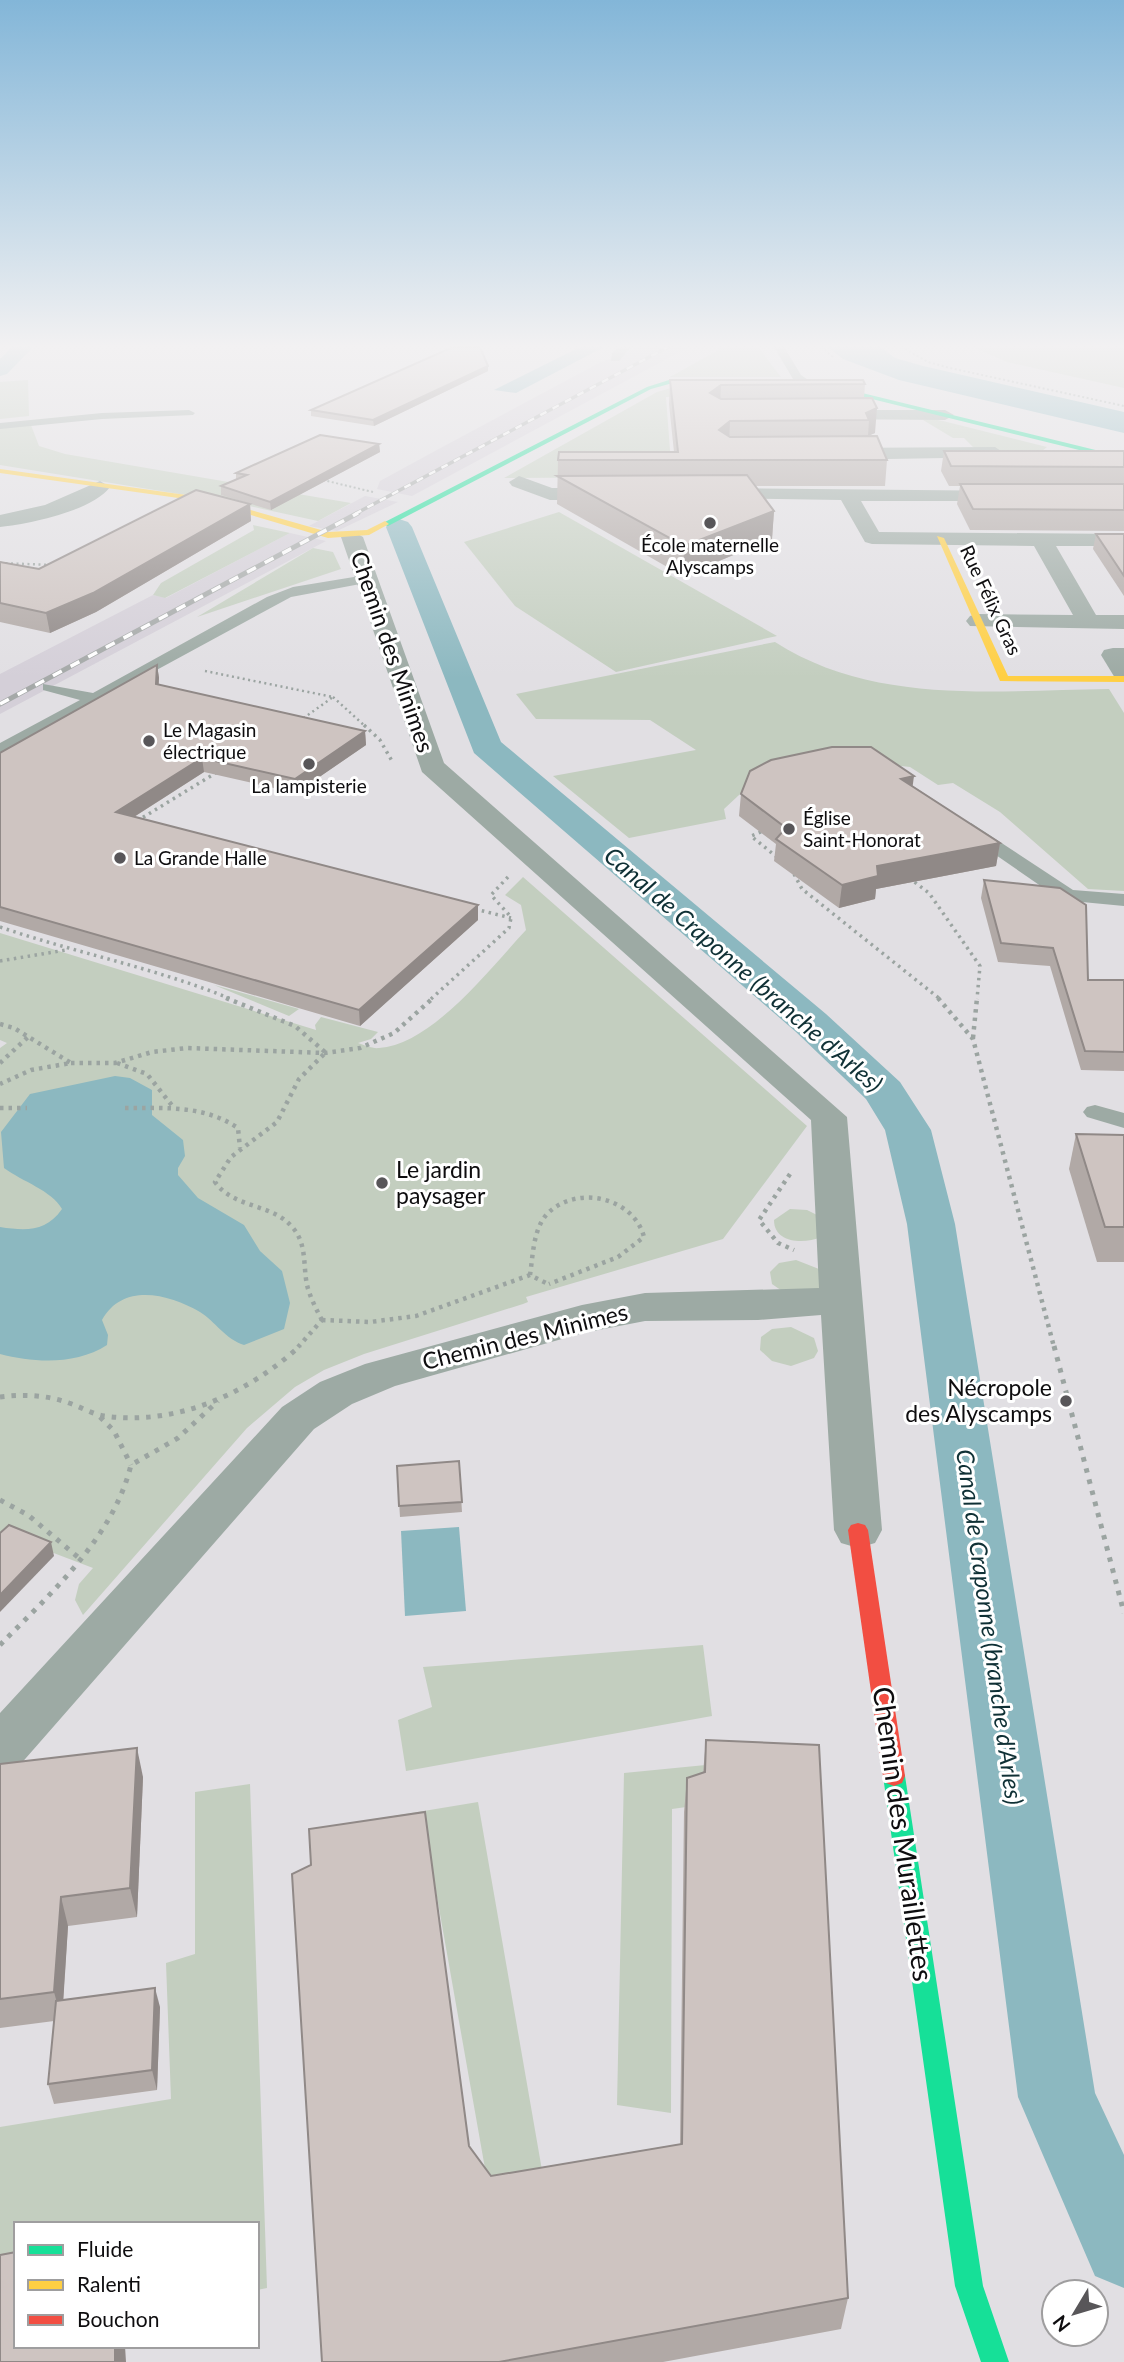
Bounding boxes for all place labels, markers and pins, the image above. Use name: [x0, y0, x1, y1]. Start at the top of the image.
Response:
marker: École maternelle Alyscamps: [702, 515, 718, 531]
place label: École maternelle Alyscamps: [641, 533, 779, 578]
place label: Le Magasin électrique: [163, 718, 256, 763]
marker: Le Magasin électrique: [141, 733, 157, 749]
marker: La lampisterie: [301, 756, 317, 772]
place label: La lampisterie: [251, 774, 367, 797]
place label: Église Saint-Honorat: [803, 806, 921, 851]
marker: Église Saint-Honorat: [781, 821, 797, 837]
place label: La Grande Halle: [134, 846, 267, 869]
marker: La Grande Halle: [112, 850, 128, 866]
place label: Le jardin paysager: [396, 1155, 486, 1209]
marker: Le jardin paysager: [374, 1175, 390, 1191]
place label: Nécropole des Alyscamps: [905, 1373, 1052, 1427]
marker: Nécropole des Alyscamps: [1058, 1393, 1074, 1409]

